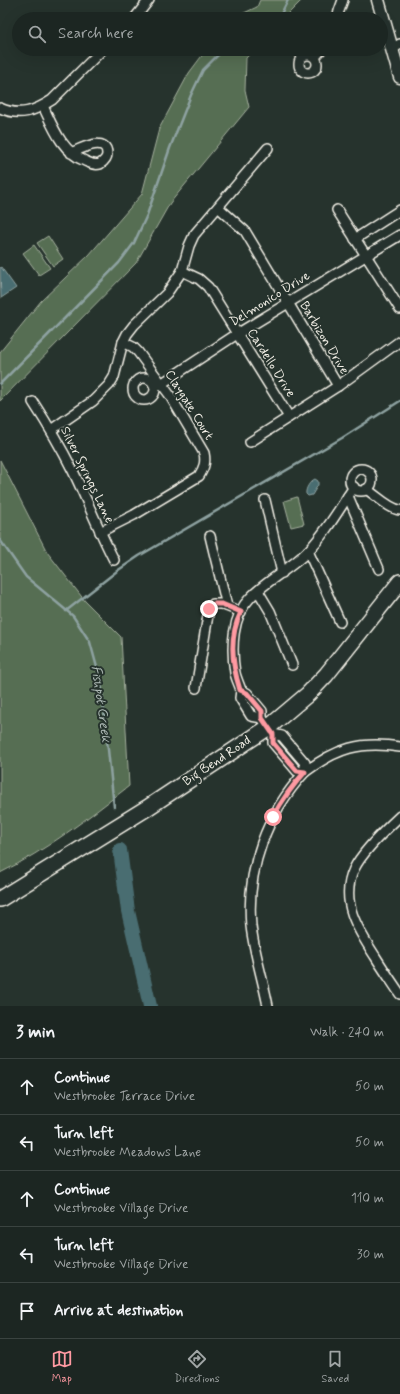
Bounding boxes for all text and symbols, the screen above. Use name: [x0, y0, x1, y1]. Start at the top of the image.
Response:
search box: [12, 12, 388, 56]
icon: search: [26, 23, 48, 45]
text: Search here: [58, 24, 134, 44]
street label: Delmonico Drive: [227, 267, 313, 331]
street label: Barbizon Drive: [296, 298, 353, 378]
street label: Cardello Drive: [243, 325, 299, 401]
street label: Claygate Court: [161, 367, 217, 443]
street label: Silver Springs Lane: [55, 424, 118, 527]
route end: [200, 600, 218, 618]
water label: Fishpot Creek: [87, 664, 115, 745]
street label: Big Bend Road: [180, 732, 256, 792]
route start: [264, 808, 282, 826]
text: 3 min: [16, 1021, 55, 1043]
text: Walk · 240 m: [310, 1024, 384, 1041]
text: Continue: [54, 1068, 110, 1088]
icon: ahead: [16, 1076, 38, 1098]
text: 50 m: [355, 1078, 384, 1095]
text: Westbrooke Terrace Drive: [54, 1088, 195, 1105]
text: Turn left: [54, 1124, 114, 1144]
icon: left: [16, 1132, 38, 1154]
text: 50 m: [355, 1134, 384, 1151]
text: Westbrooke Meadows Lane: [54, 1144, 201, 1161]
text: Continue: [54, 1180, 110, 1200]
icon: ahead: [16, 1188, 38, 1210]
text: 110 m: [351, 1190, 384, 1207]
text: Westbrooke Village Drive: [54, 1200, 188, 1217]
text: Turn left: [54, 1236, 114, 1256]
icon: left: [16, 1244, 38, 1266]
text: 30 m: [357, 1246, 384, 1263]
text: Westbrooke Village Drive: [54, 1256, 188, 1273]
icon: arrive: [16, 1300, 38, 1322]
text: Arrive at destination: [54, 1301, 183, 1321]
tab: Map: [51, 1348, 73, 1386]
tab: Directions: [174, 1348, 220, 1386]
tab: Saved: [321, 1348, 349, 1386]

